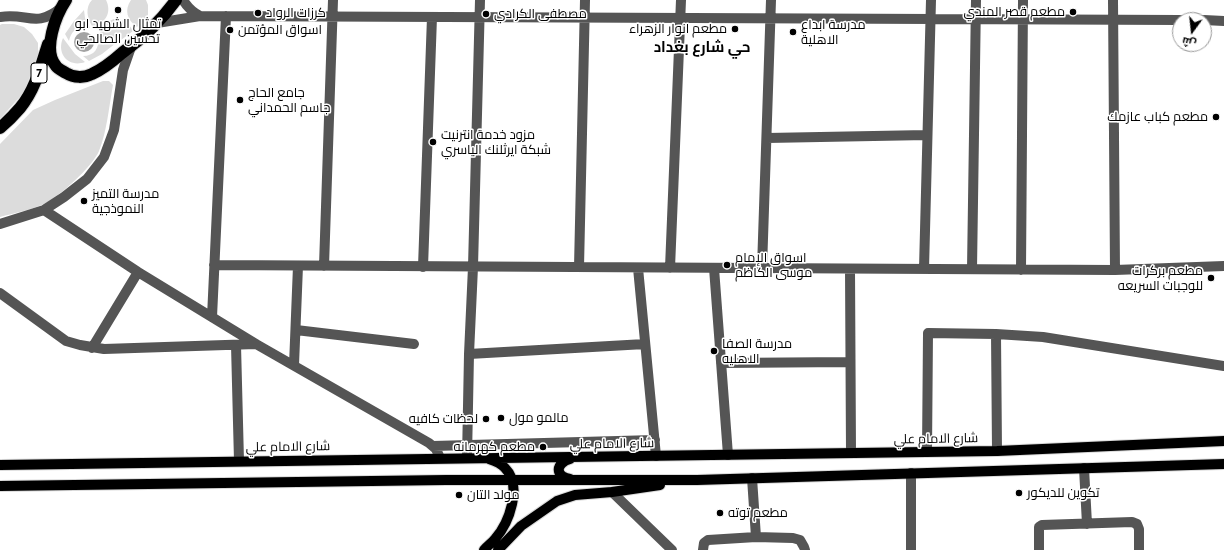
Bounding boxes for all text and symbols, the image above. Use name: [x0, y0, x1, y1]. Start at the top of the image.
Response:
place label: مطعم قصر المندي: [964, 4, 1065, 20]
marker: تمثال الشهيد ابو تحسين الصالحي: [113, 5, 123, 15]
place label: كرزات الرواد: [266, 5, 326, 21]
place label: مصطفى الكرادي: [494, 6, 587, 22]
marker: مطعم قصر المندي: [1068, 7, 1078, 17]
marker: كرزات الرواد: [253, 8, 263, 18]
marker: مصطفى الكرادي: [481, 9, 491, 19]
north arrow: [1172, 12, 1212, 52]
place label: تمثال الشهيد ابو تحسين الصالحي: [75, 16, 161, 47]
place label: مدرسة ابداع الاهلية: [801, 17, 866, 48]
place label: مطعم انوار الزهراء: [629, 21, 727, 37]
place label: اسواق المؤتمن: [238, 22, 322, 38]
marker: مطعم انوار الزهراء: [730, 24, 740, 34]
marker: اسواق المؤتمن: [225, 25, 235, 35]
marker: مدرسة ابداع الاهلية: [788, 27, 798, 37]
text: ش: [1181, 34, 1198, 51]
district label: حي شارع بغداد: [654, 39, 750, 57]
road number: 7: [31, 63, 47, 83]
place label: جامع الحاج جاسم الحمداني: [248, 85, 330, 116]
marker: جامع الحاج جاسم الحمداني: [235, 95, 245, 105]
place label: مطعم كباب عازمك: [1107, 109, 1208, 125]
marker: مطعم كباب عازمك: [1211, 112, 1221, 122]
place label: مزود خدمة انترنيت شبكة ايرثلنك الياسري: [441, 127, 551, 158]
marker: مزود خدمة انترنيت شبكة ايرثلنك الياسري: [428, 137, 438, 147]
place label: مدرسة التميز النموذجية: [92, 186, 159, 217]
marker: مدرسة التميز النموذجية: [79, 196, 89, 206]
place label: اسواق الإمام موسى الكاظم: [735, 250, 812, 281]
marker: اسواق الإمام موسى الكاظم: [722, 260, 732, 270]
place label: مطعم بركرات للوجبات السريعه: [1118, 263, 1203, 294]
marker: مطعم بركرات للوجبات السريعه: [1206, 273, 1216, 283]
place label: مدرسة الصفا الاهليه: [722, 336, 792, 367]
marker: مدرسة الصفا الاهليه: [709, 346, 719, 356]
place label: مالمو مول: [509, 410, 568, 426]
place label: لحظات كافيه: [409, 411, 478, 427]
marker: مالمو مول: [496, 413, 506, 423]
marker: لحظات كافيه: [481, 414, 491, 424]
street label: شارع الامام علي: [894, 430, 978, 448]
street label: شارع الامام علي: [570, 435, 654, 453]
street label: شارع الامام علي: [246, 438, 330, 456]
place label: مطعم كهرمانه: [453, 439, 535, 455]
marker: مطعم كهرمانه: [538, 442, 548, 452]
place label: تكوين للديكور: [1027, 485, 1100, 501]
place label: مولد التان: [467, 487, 520, 503]
marker: تكوين للديكور: [1014, 488, 1024, 498]
marker: مولد التان: [454, 490, 464, 500]
place label: مطعم توته: [728, 505, 788, 521]
marker: مطعم توته: [715, 508, 725, 518]

